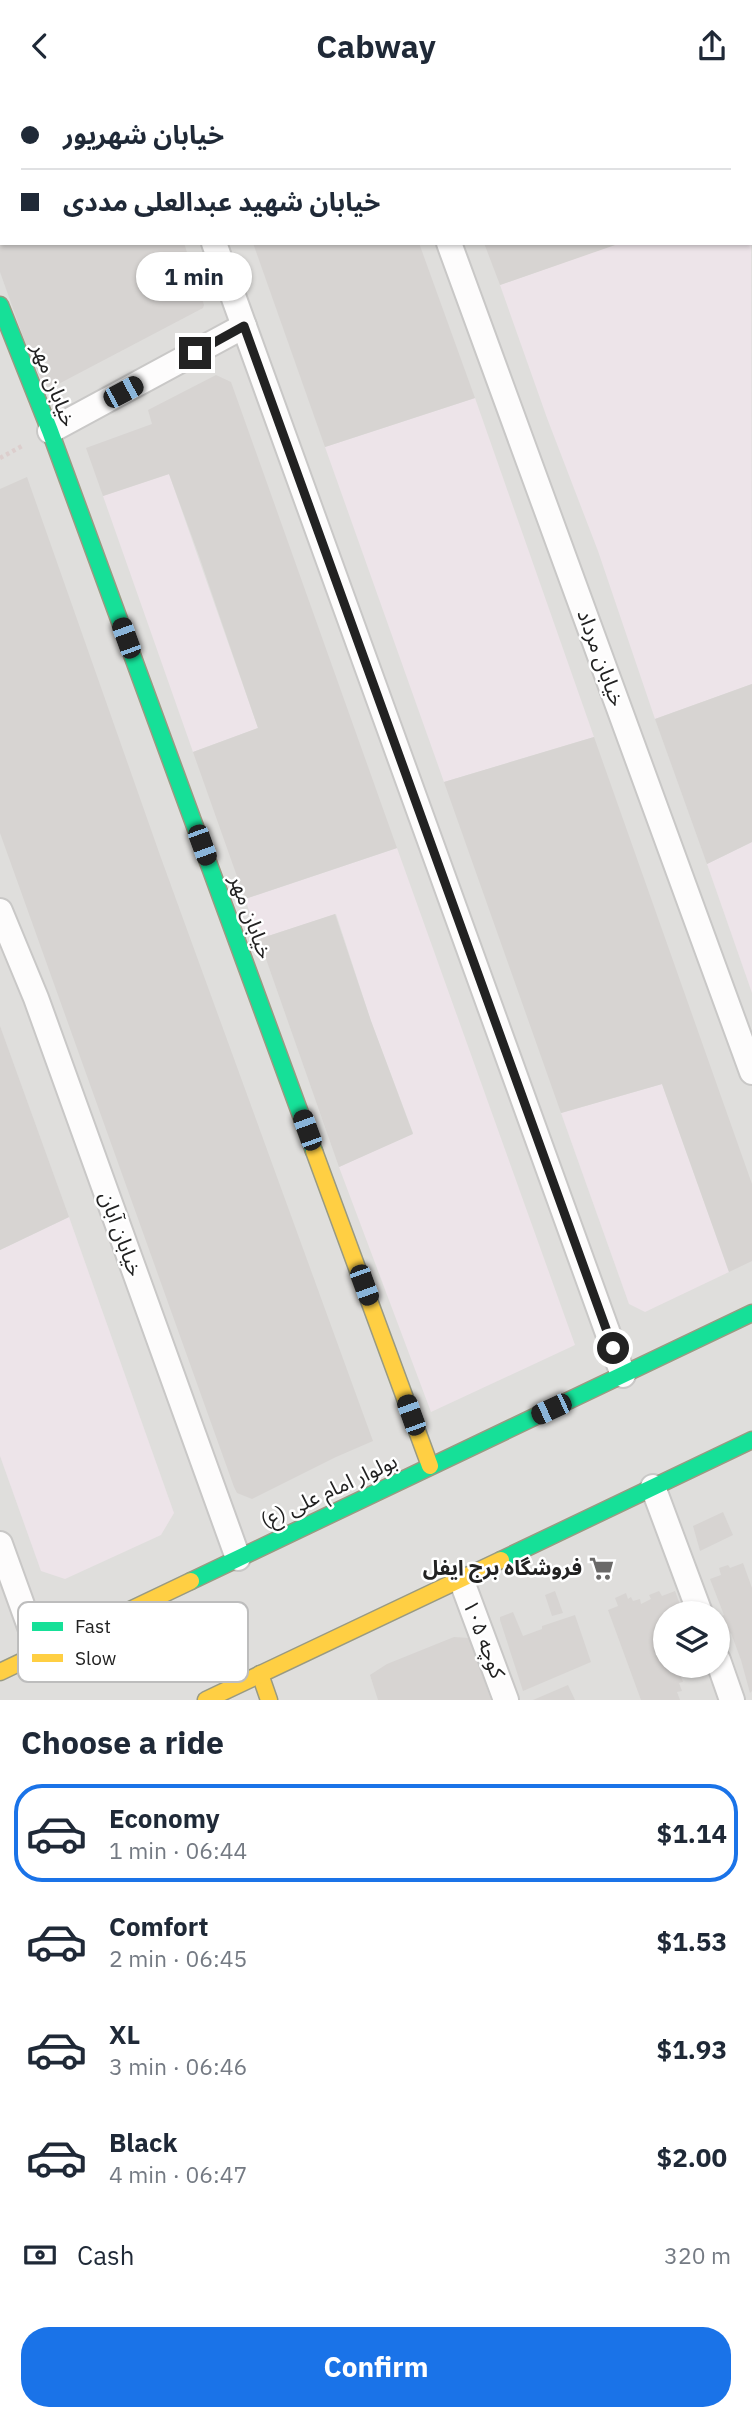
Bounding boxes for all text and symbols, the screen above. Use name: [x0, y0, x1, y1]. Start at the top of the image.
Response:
text: Cabway: [316, 25, 436, 67]
icon: back: [21, 27, 59, 65]
icon: share: [693, 27, 731, 65]
text: خیابان شهریور: [63, 117, 224, 151]
text: خیابان شهید عبدالعلی مددی: [63, 184, 380, 218]
callout: 1 min: [137, 251, 253, 301]
text: 1 min: [164, 261, 224, 291]
route end: [179, 337, 211, 369]
street label: خیابان مهر: [26, 338, 84, 430]
car: [100, 373, 147, 411]
street label: خیابان مرداد: [571, 605, 632, 710]
car: [109, 615, 144, 661]
car: [185, 822, 220, 868]
street label: خیابان مهر: [223, 870, 280, 963]
car: [290, 1107, 325, 1153]
street label: خیابان آبان: [94, 1187, 150, 1280]
car: [347, 1262, 382, 1308]
route start: [597, 1332, 629, 1364]
car: [528, 1391, 575, 1427]
car: [394, 1392, 429, 1438]
street label: بولوار امام علی (ع): [256, 1446, 403, 1537]
place label: فروشگاه برج ایفل: [423, 1553, 582, 1583]
supermarket icon: فروشگاه برج ایفل: [588, 1554, 616, 1582]
street label: کوچه ۱۰۵: [457, 1595, 513, 1682]
map controls: [653, 1601, 730, 1678]
button: layers: [653, 1601, 730, 1678]
legend: [18, 1602, 248, 1682]
text: Fast: [75, 1614, 111, 1638]
text: Slow: [75, 1646, 116, 1670]
text: Choose a ride: [21, 1721, 224, 1763]
text: Economy: [109, 1801, 220, 1835]
icon: car: [25, 1802, 88, 1865]
text: $1.14: [657, 1816, 727, 1850]
text: 1 min · 06:44: [109, 1835, 247, 1865]
text: Comfort: [109, 1909, 208, 1943]
icon: car: [25, 1910, 88, 1973]
text: $1.53: [657, 1924, 727, 1958]
text: 2 min · 06:45: [109, 1943, 247, 1973]
text: XL: [109, 2017, 140, 2051]
icon: car: [25, 2018, 88, 2081]
text: $1.93: [657, 2032, 727, 2066]
text: 3 min · 06:46: [109, 2051, 247, 2081]
text: Black: [109, 2125, 177, 2159]
icon: car: [25, 2126, 88, 2189]
text: $2.00: [657, 2140, 727, 2174]
text: 4 min · 06:47: [109, 2159, 247, 2189]
icon: cash: [21, 2236, 59, 2274]
text: Cash: [77, 2238, 134, 2272]
text: 320 m: [664, 2240, 731, 2270]
button: Confirm: [21, 2327, 731, 2407]

